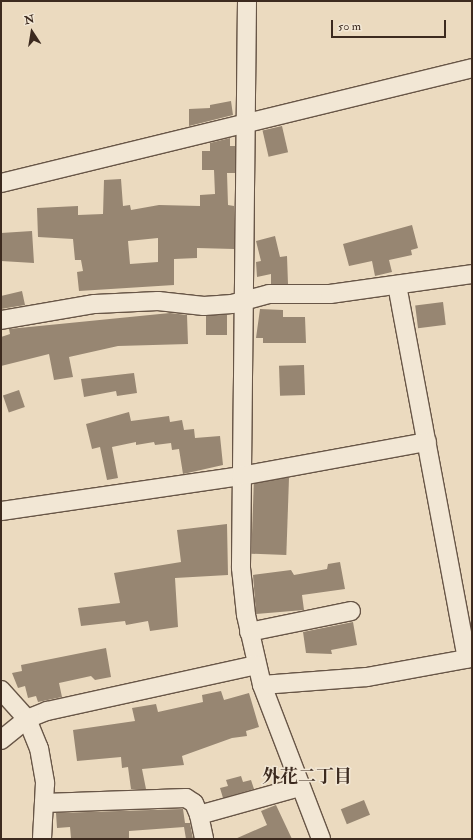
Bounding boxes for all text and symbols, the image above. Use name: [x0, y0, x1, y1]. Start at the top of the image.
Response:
north arrow: [12, 12, 52, 52]
text: N: [23, 12, 36, 27]
scale bar: [333, 12, 448, 38]
text: 50 m: [338, 19, 361, 34]
district label: 外花二丁目: [262, 766, 352, 788]

